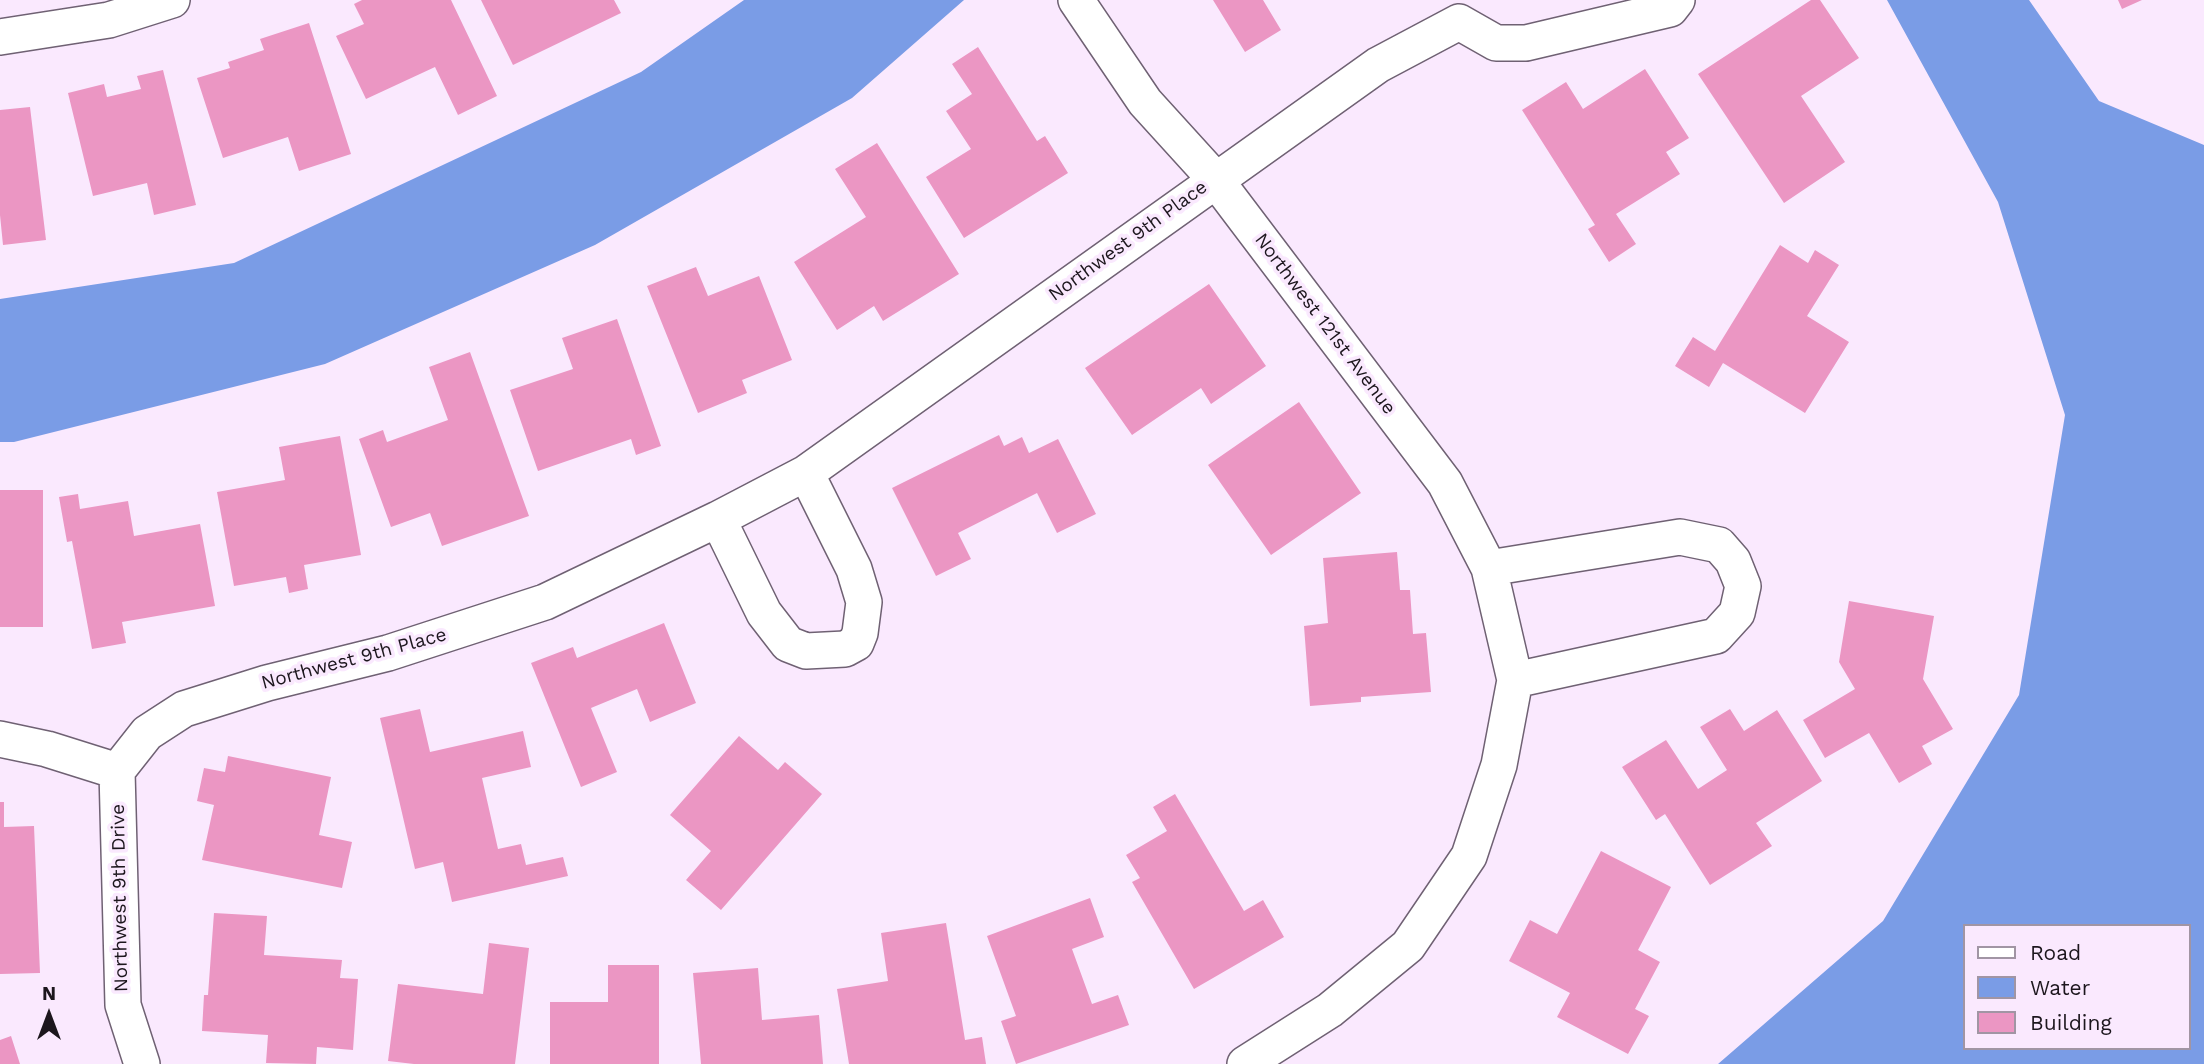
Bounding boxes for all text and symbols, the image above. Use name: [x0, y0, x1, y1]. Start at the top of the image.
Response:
street label: Northwest 9th Place: [1044, 176, 1212, 306]
street label: Northwest 121st Avenue: [1250, 229, 1400, 419]
street label: Northwest 9th Place: [259, 623, 449, 695]
street label: Northwest 9th Drive: [107, 804, 133, 992]
legend: [1962, 924, 2190, 1050]
text: Road: [2030, 940, 2081, 965]
text: Water: [2030, 975, 2090, 1000]
north arrow: [14, 980, 84, 1050]
text: N: [42, 982, 56, 1005]
text: Building: [2030, 1010, 2112, 1035]

